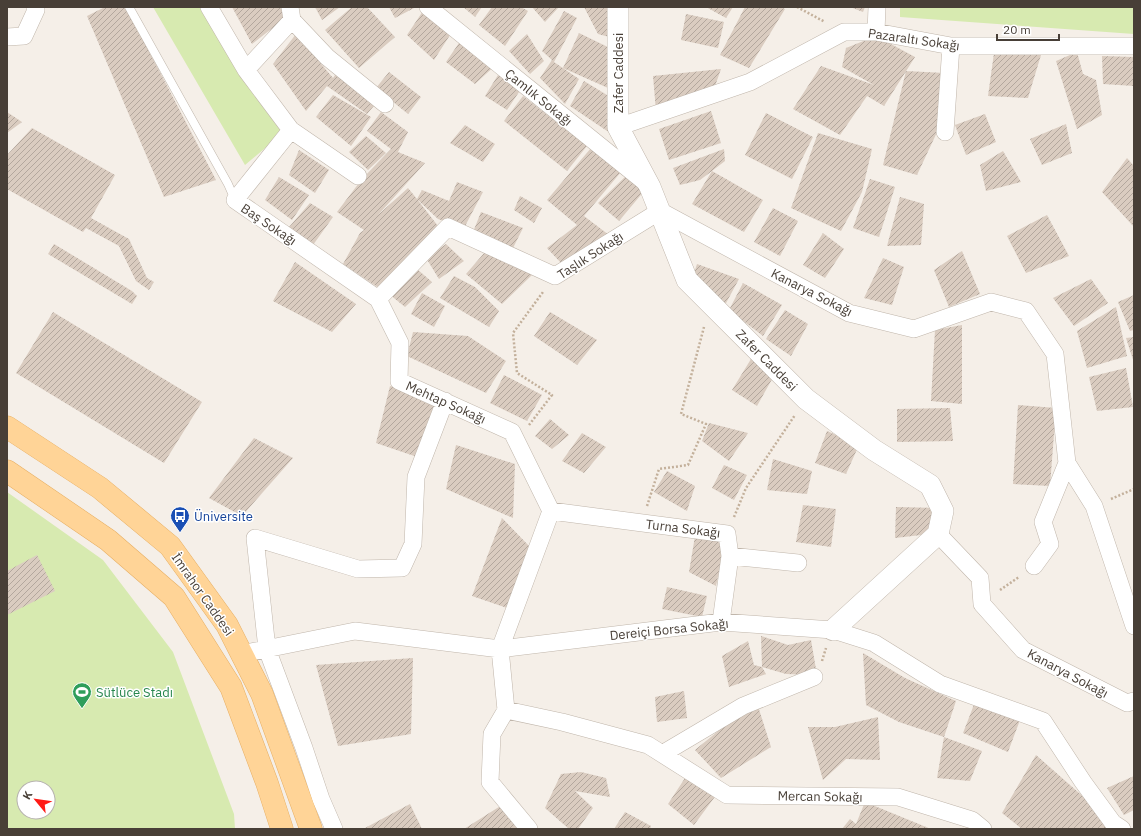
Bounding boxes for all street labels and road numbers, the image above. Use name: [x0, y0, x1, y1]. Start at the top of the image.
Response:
street label: Pazaraltı Sokağı: [867, 25, 961, 54]
street label: Zafer Caddesi: [610, 33, 627, 113]
street label: Çamlık Sokağı: [502, 65, 576, 130]
street label: Baş Sokağı: [238, 200, 300, 249]
street label: Taşlık Sokağı: [554, 228, 626, 283]
street label: Kanarya Sokağı: [768, 265, 855, 320]
street label: Zafer Caddesi: [732, 326, 801, 395]
street label: Mehtap Sokağı: [403, 377, 488, 428]
street label: Turna Sokağı: [645, 515, 721, 542]
street label: İmrahor Caddesi: [168, 549, 238, 639]
street label: Dereiçi Borsa Sokağı: [609, 615, 729, 644]
street label: Kanarya Sokağı: [1024, 645, 1111, 702]
street label: Mercan Sokağı: [777, 787, 863, 806]

